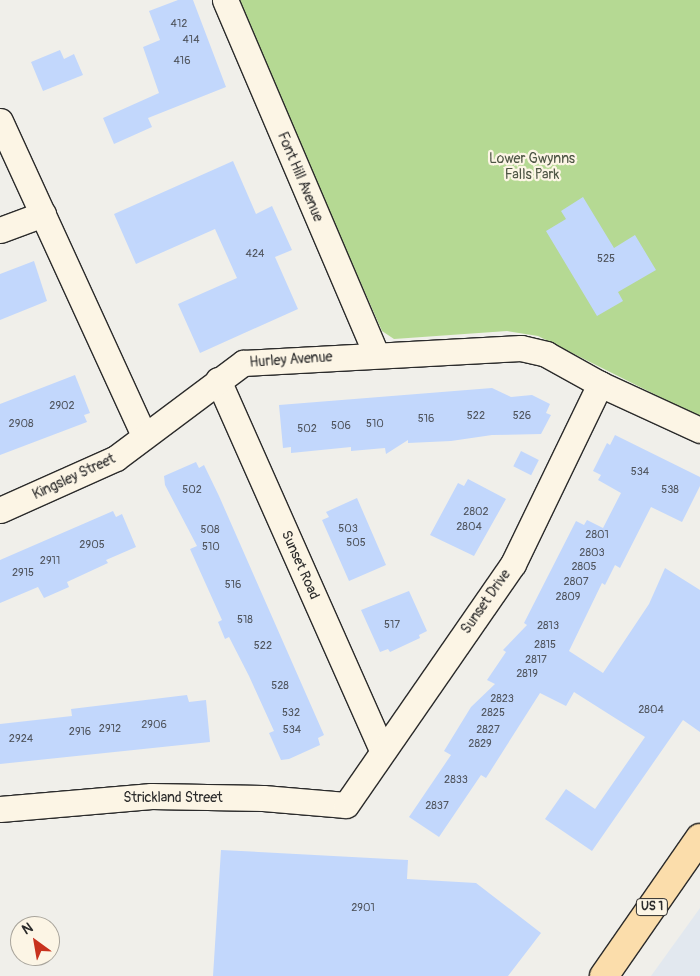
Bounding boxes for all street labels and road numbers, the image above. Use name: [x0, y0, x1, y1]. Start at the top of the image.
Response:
street label: Font Hill Avenue: [274, 130, 326, 224]
street label: Hurley Avenue: [249, 349, 333, 371]
street label: Kingsley Street: [30, 451, 118, 503]
street label: Sunset Road: [277, 528, 323, 602]
street label: Sunset Drive: [458, 567, 514, 637]
street label: Strickland Street: [123, 790, 223, 806]
road number: US 1: [636, 898, 668, 916]

